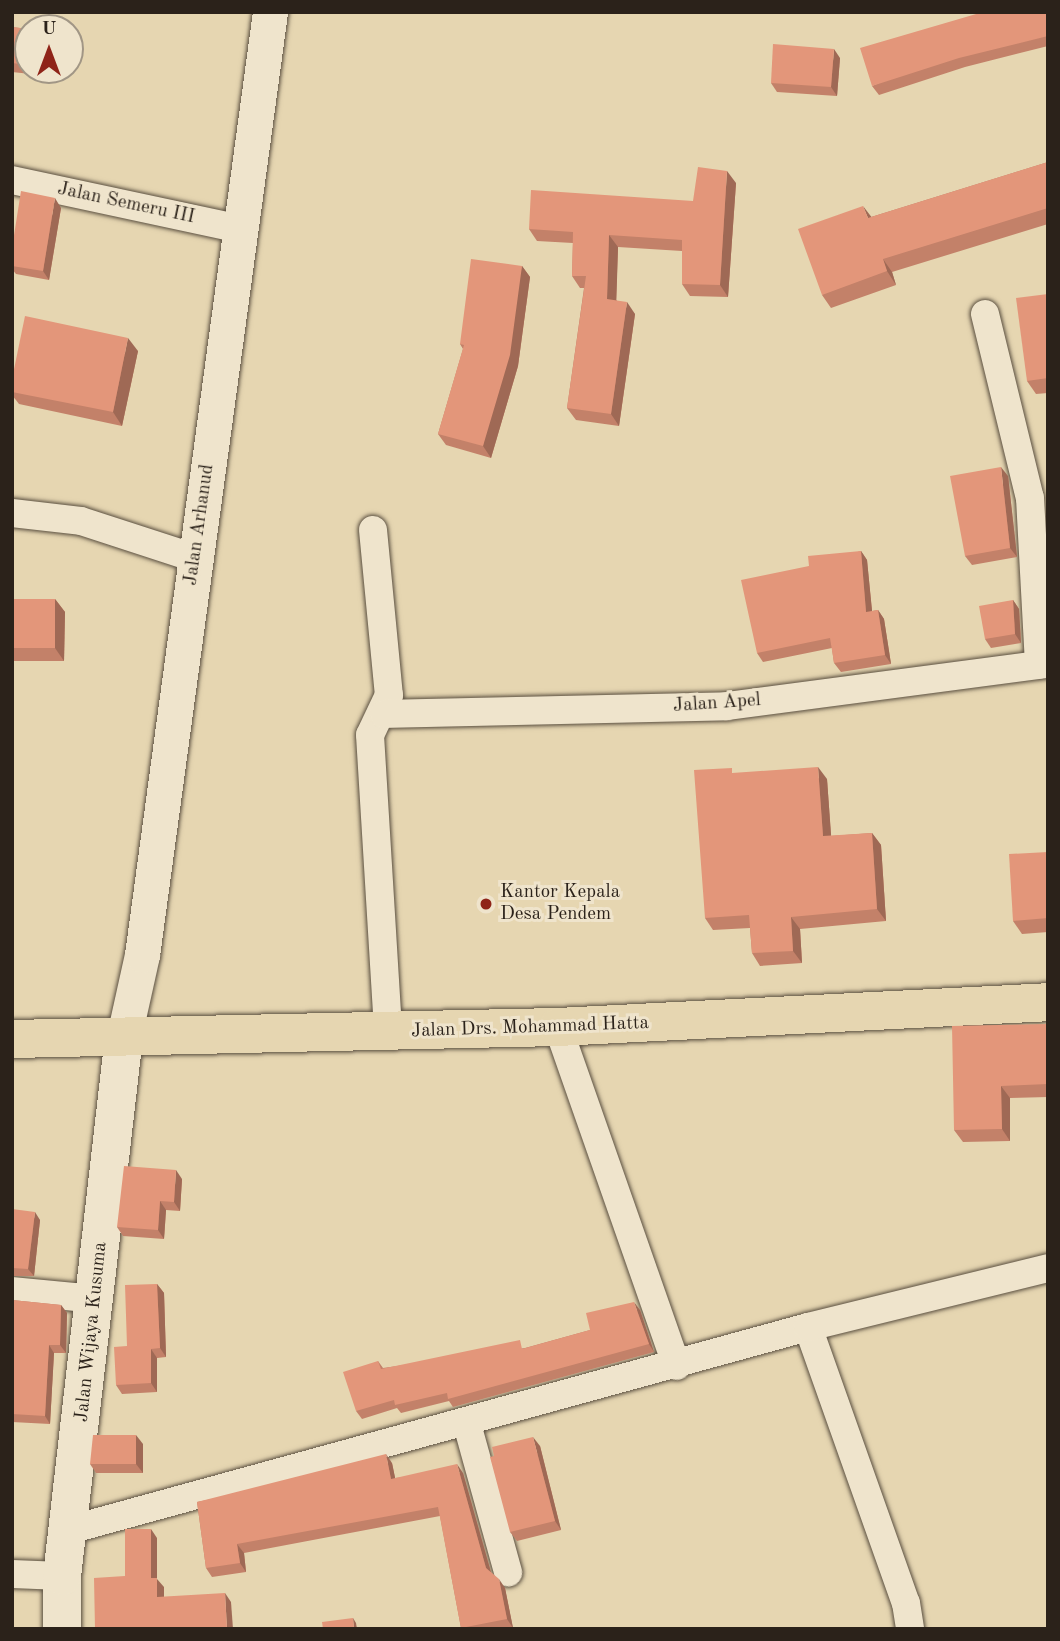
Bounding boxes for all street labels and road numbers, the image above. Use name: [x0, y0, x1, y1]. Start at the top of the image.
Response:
street label: Jalan Semeru III: [55, 178, 197, 230]
street label: Jalan Arhanud: [180, 463, 220, 587]
street label: Jalan Apel: [672, 690, 762, 718]
street label: Jalan Drs. Mohammad Hatta: [411, 1012, 649, 1044]
street label: Jalan Wijaya Kusuma: [71, 1241, 113, 1423]

